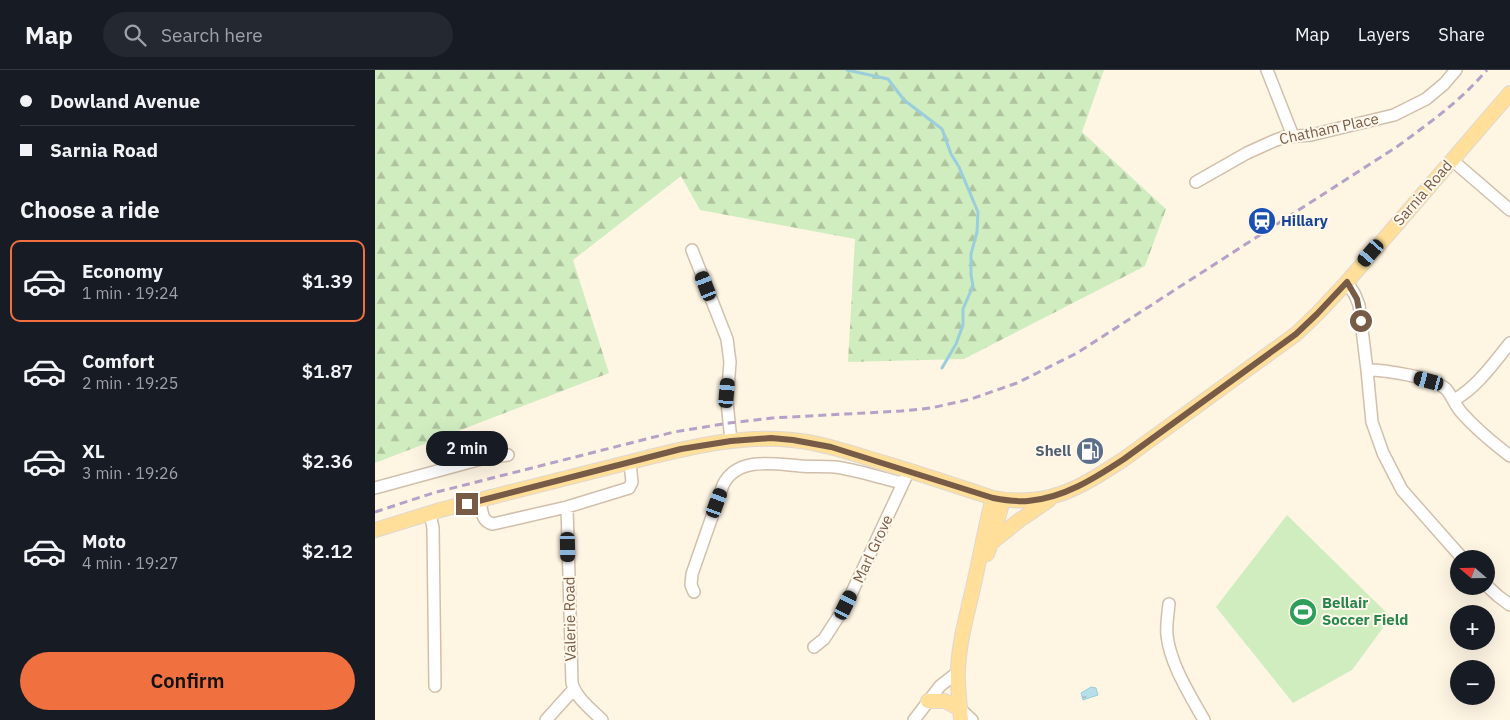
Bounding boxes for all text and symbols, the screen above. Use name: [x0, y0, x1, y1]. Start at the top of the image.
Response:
search box: [103, 12, 453, 57]
text: Map: [25, 19, 73, 51]
icon: search: [121, 21, 149, 49]
text: Search here: [161, 23, 263, 47]
text: Map: [1295, 23, 1330, 46]
text: Layers: [1358, 23, 1410, 46]
text: Share: [1438, 23, 1485, 46]
text: Dowland Avenue: [50, 89, 200, 113]
street label: Chatham Place: [1277, 109, 1380, 148]
text: Sarnia Road: [50, 138, 158, 162]
street label: Sarnia Road: [1389, 156, 1456, 229]
text: Choose a ride: [20, 195, 160, 224]
station icon: Hillary: [1247, 206, 1277, 236]
place label: Hillary: [1281, 211, 1328, 230]
car: [1355, 237, 1386, 269]
icon: car: [22, 259, 67, 304]
text: Economy: [82, 259, 163, 283]
text: $1.39: [302, 269, 353, 293]
car: [693, 269, 718, 303]
text: 1 min · 19:24: [82, 283, 178, 303]
route start: [1350, 310, 1372, 332]
icon: car: [22, 349, 67, 394]
text: Comfort: [82, 349, 155, 373]
text: $1.87: [302, 359, 353, 383]
car: [1412, 370, 1445, 392]
text: 2 min · 19:25: [82, 373, 178, 393]
car: [718, 377, 735, 409]
callout: 2 min: [426, 432, 508, 466]
fuel station icon: Shell: [1075, 436, 1105, 466]
text: 2 min: [446, 438, 488, 458]
icon: car: [22, 439, 67, 484]
text: XL: [82, 439, 105, 463]
place label: Shell: [1035, 441, 1071, 460]
text: $2.36: [302, 449, 353, 473]
text: 3 min · 19:26: [82, 463, 178, 483]
car: [704, 486, 729, 520]
route end: [456, 493, 478, 515]
street label: Marl Grove: [849, 512, 897, 586]
icon: car: [22, 529, 67, 574]
text: Moto: [82, 529, 126, 553]
car: [560, 532, 575, 562]
text: $2.12: [302, 539, 353, 563]
north arrow: [1450, 550, 1495, 595]
map controls: [1450, 550, 1495, 705]
text: 4 min · 19:27: [82, 553, 178, 573]
street label: Valerie Road: [559, 577, 580, 661]
car: [832, 588, 859, 622]
place label: Bellair Soccer Field: [1322, 593, 1408, 629]
sports icon: Bellair Soccer Field: [1288, 597, 1318, 627]
button: +: [1450, 605, 1495, 650]
button: Confirm: [20, 652, 355, 710]
button: −: [1450, 660, 1495, 705]

